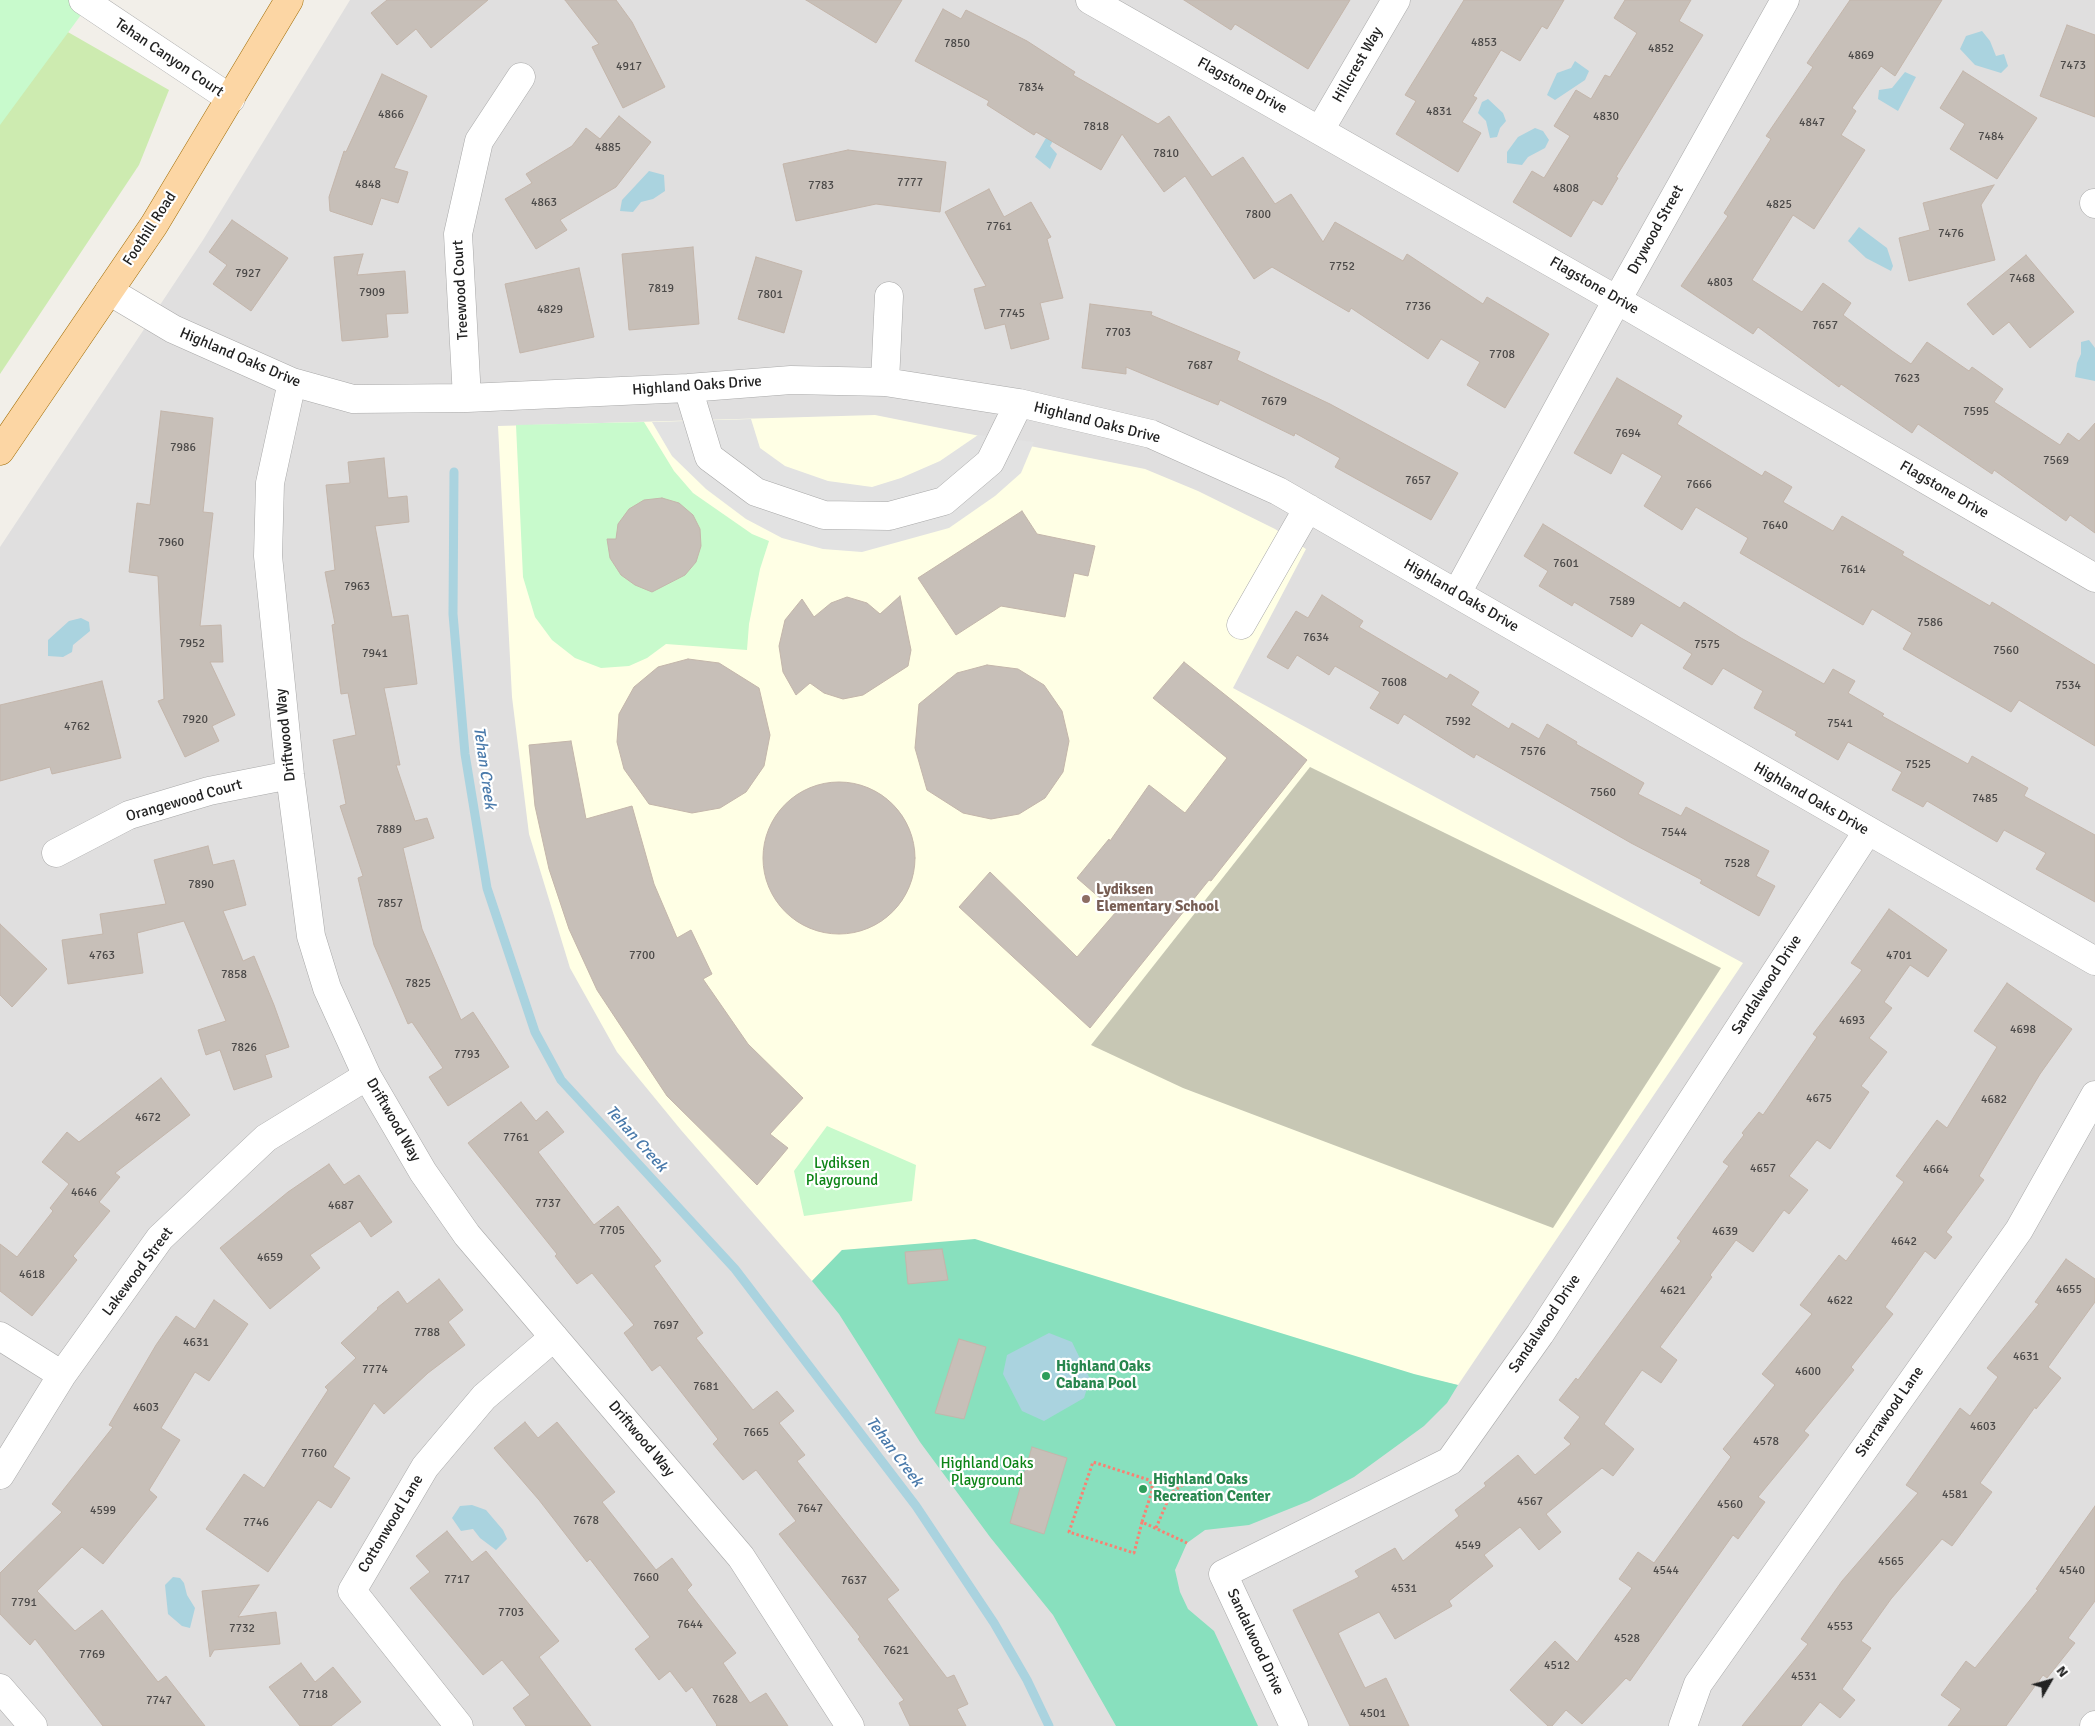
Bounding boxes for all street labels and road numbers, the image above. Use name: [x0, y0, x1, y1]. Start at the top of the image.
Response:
street label: Tehan Canyon Court: [111, 15, 227, 101]
street label: Hillcrest Way: [1329, 24, 1387, 106]
street label: Flagstone Drive: [1194, 54, 1290, 118]
street label: Drywood Street: [1624, 182, 1688, 278]
street label: Foothill Road: [119, 189, 181, 269]
street label: Treewood Court: [449, 239, 473, 341]
street label: Flagstone Drive: [1546, 253, 1642, 319]
street label: Highland Oaks Drive: [177, 324, 303, 392]
street label: Highland Oaks Drive: [632, 372, 762, 400]
street label: Highland Oaks Drive: [1032, 399, 1162, 447]
street label: Flagstone Drive: [1896, 457, 1992, 523]
street label: Highland Oaks Drive: [1400, 556, 1522, 636]
street label: Driftwood Way: [272, 688, 300, 782]
street label: Highland Oaks Drive: [1750, 759, 1872, 839]
street label: Orangewood Court: [124, 776, 244, 826]
street label: Sandalwood Drive: [1728, 932, 1806, 1038]
street label: Driftwood Way: [362, 1075, 424, 1165]
street label: Lakewood Street: [99, 1224, 177, 1320]
street label: Sandalwood Drive: [1505, 1271, 1585, 1377]
street label: Sierrawood Lane: [1852, 1363, 1928, 1461]
street label: Driftwood Way: [604, 1397, 678, 1481]
street label: Cottonwood Lane: [355, 1472, 427, 1576]
street label: Sandalwood Drive: [1223, 1586, 1287, 1698]

